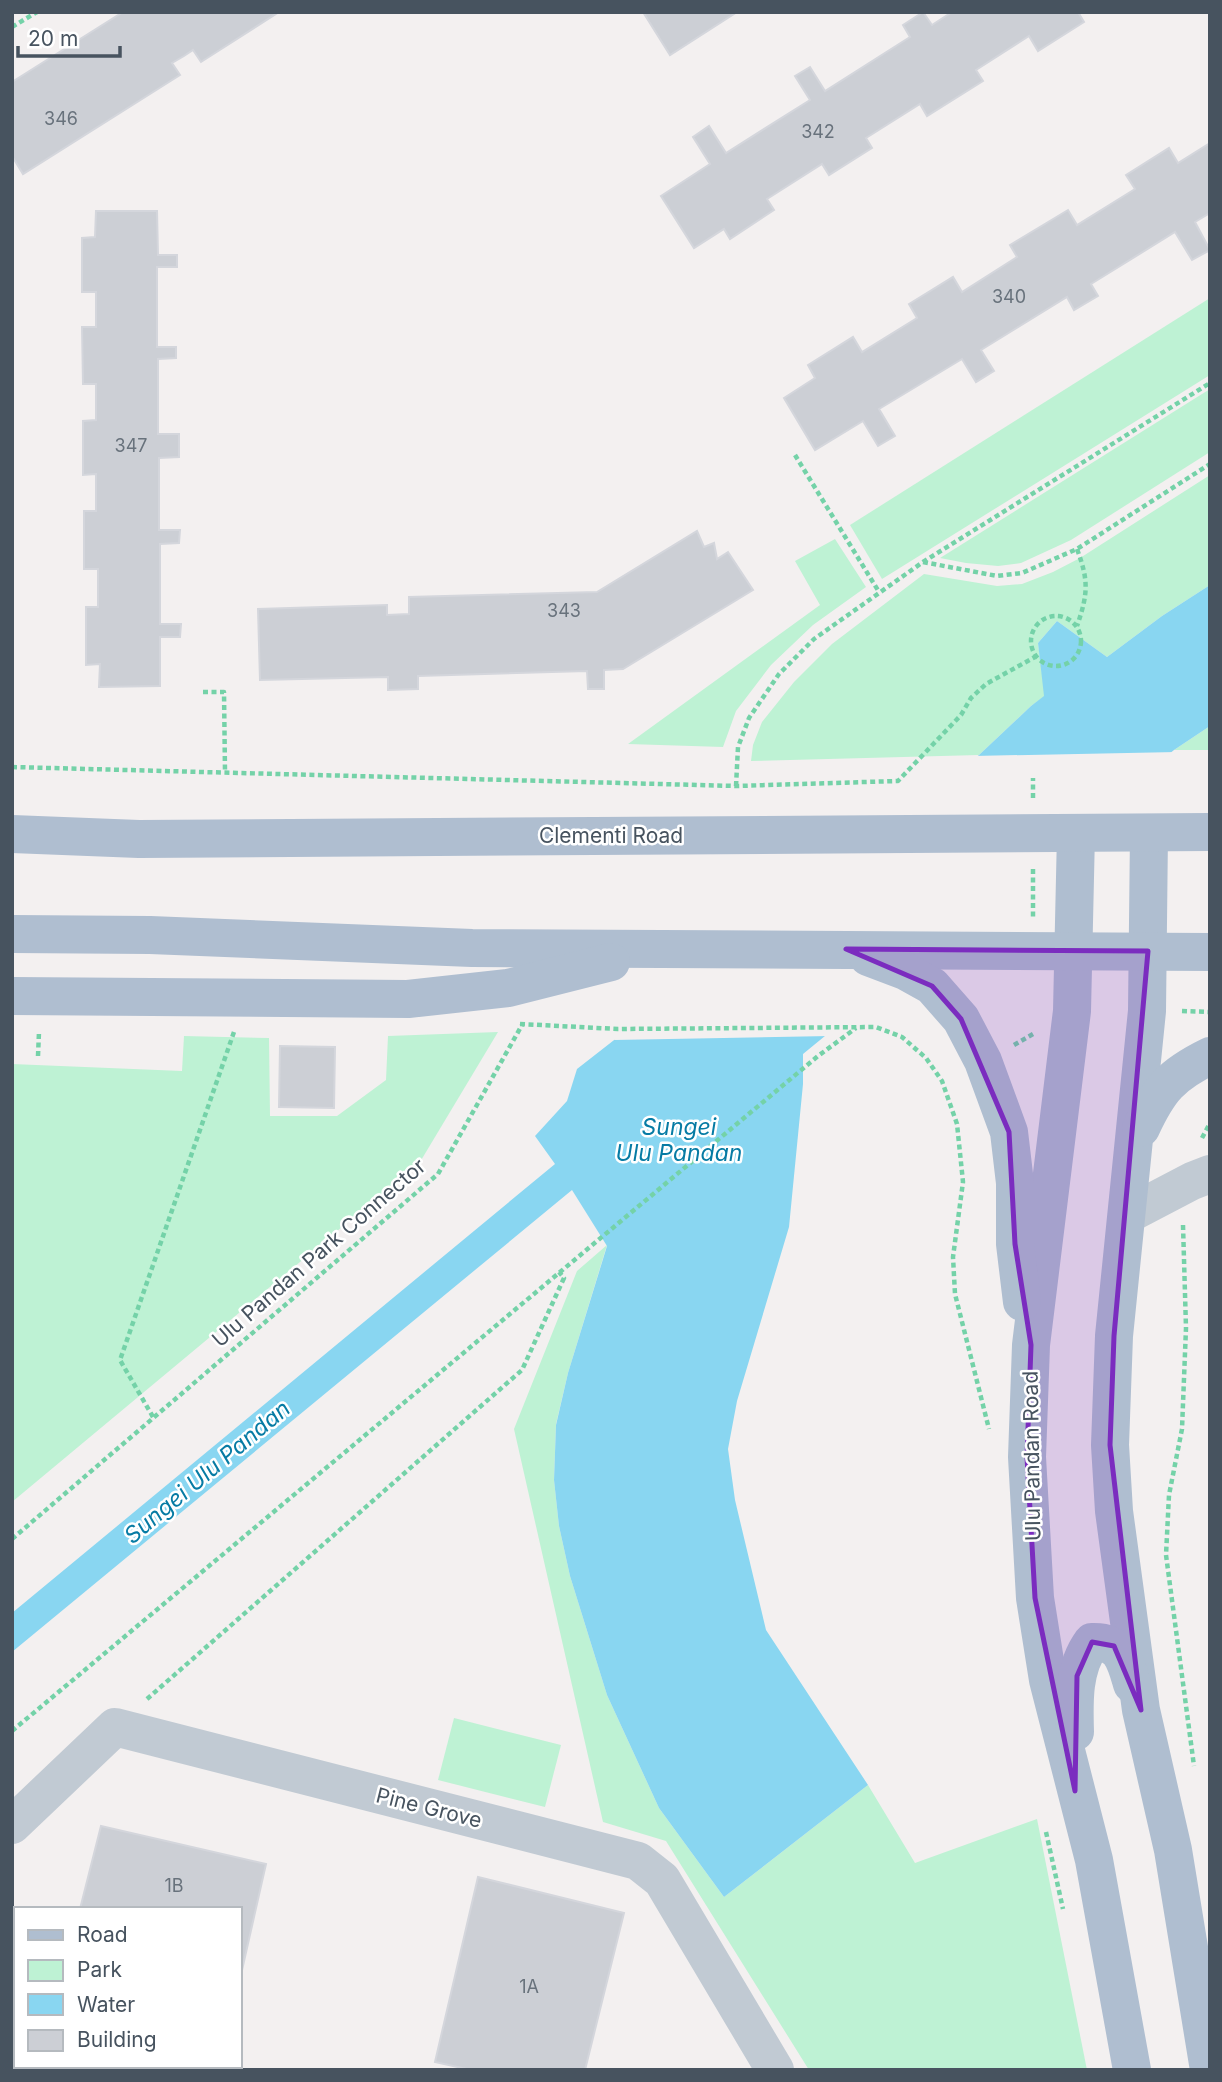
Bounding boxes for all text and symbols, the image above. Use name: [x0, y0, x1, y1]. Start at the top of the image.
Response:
scale bar: [18, 14, 119, 58]
text: 20 m: [28, 26, 78, 51]
house number: 346: [44, 108, 78, 129]
house number: 342: [801, 121, 835, 142]
house number: 340: [992, 286, 1026, 307]
house number: 347: [115, 435, 147, 456]
house number: 343: [547, 600, 581, 621]
street label: Clementi Road: [539, 823, 683, 848]
water label: Sungei Ulu Pandan: [616, 1113, 742, 1167]
street label: Ulu Pandan Park Connector: [207, 1153, 431, 1352]
street label: Ulu Pandan Road: [1018, 1371, 1045, 1541]
water label: Sungei Ulu Pandan: [118, 1394, 296, 1550]
street label: Pine Grove: [374, 1782, 485, 1833]
house number: 1B: [164, 1875, 184, 1896]
legend: [14, 1907, 242, 2068]
text: Road: [77, 1922, 128, 1947]
text: Park: [77, 1957, 122, 1982]
house number: 1A: [519, 1976, 539, 1997]
text: Water: [77, 1992, 135, 2017]
text: Building: [77, 2027, 157, 2052]

